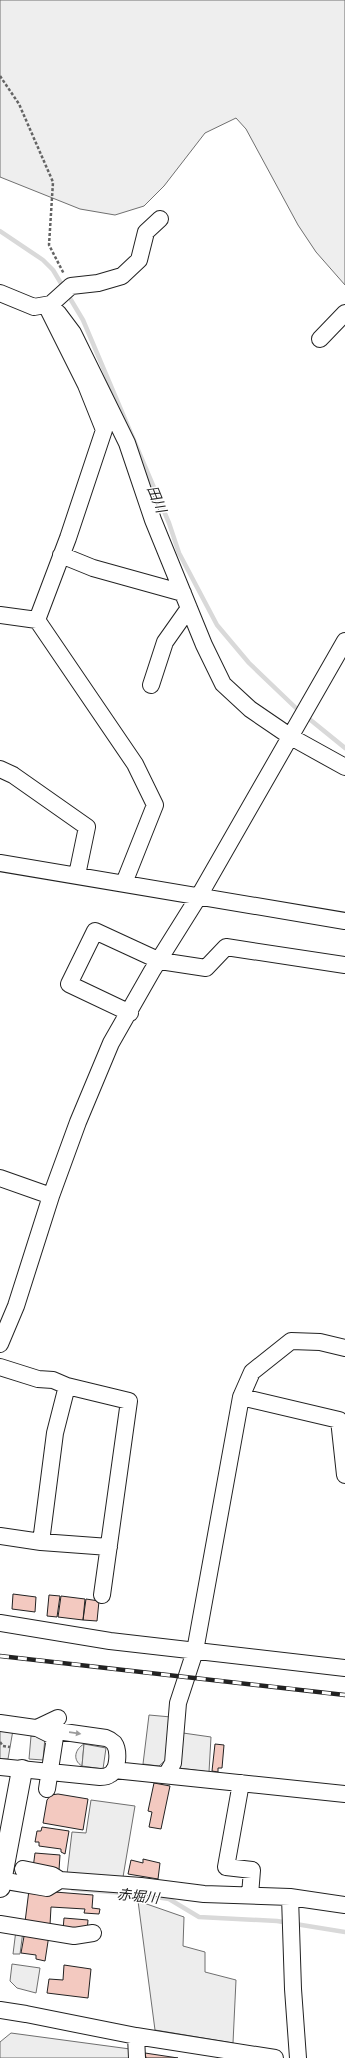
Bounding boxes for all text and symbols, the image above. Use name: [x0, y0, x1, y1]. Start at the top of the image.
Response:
water label: 田川: [143, 483, 170, 517]
one-way arrow: [69, 1730, 82, 1737]
water label: 赤堀川: [116, 1886, 162, 1907]

